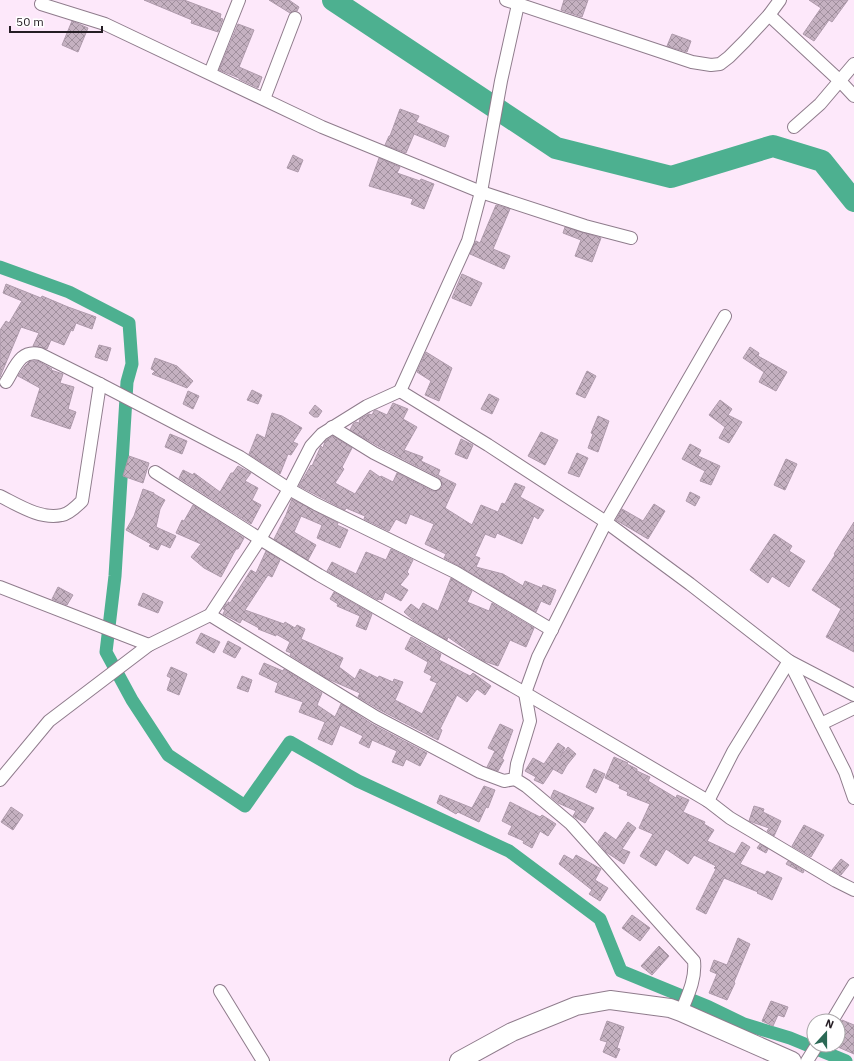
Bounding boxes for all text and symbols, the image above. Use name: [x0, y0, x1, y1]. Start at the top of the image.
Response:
scale bar: [10, 8, 102, 34]
text: 50 m: [16, 14, 44, 29]
north arrow: [806, 1013, 846, 1053]
text: N: [823, 1016, 836, 1032]

